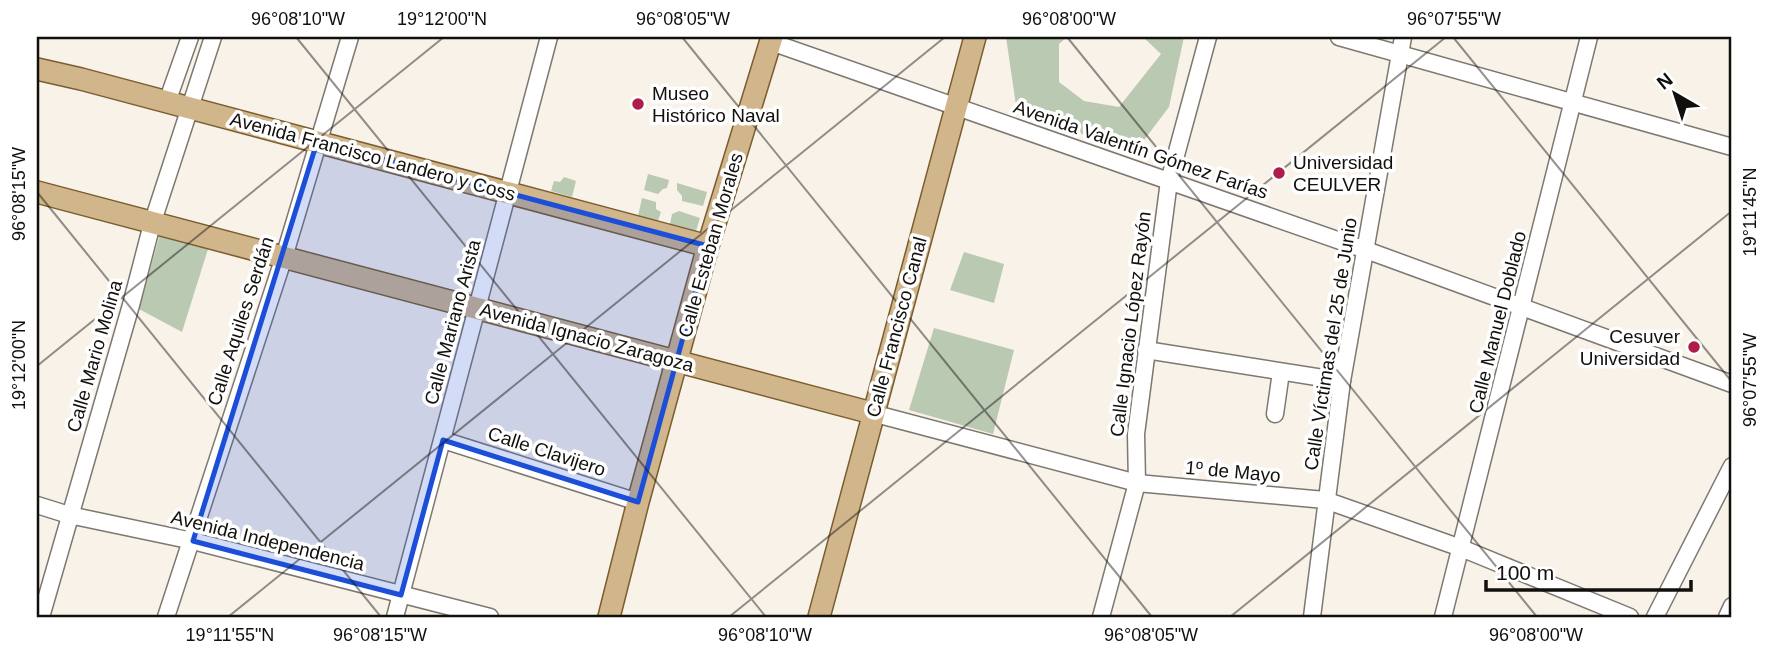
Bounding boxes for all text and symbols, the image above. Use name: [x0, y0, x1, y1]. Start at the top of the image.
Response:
text: 96°08'10"W: [251, 9, 345, 29]
text: 19°12'00"N: [397, 9, 487, 29]
text: 96°08'05"W: [636, 9, 730, 29]
text: 96°08'00"W: [1022, 9, 1116, 29]
text: 96°07'55"W: [1407, 9, 1501, 29]
north arrow: [1640, 60, 1710, 130]
text: N: [1653, 69, 1677, 94]
place label: Museo Histórico Naval: [652, 83, 780, 126]
marker: Museo Histórico Naval: [630, 96, 646, 112]
street label: Avenida Valentín Gómez Farías: [1011, 96, 1271, 203]
street label: Avenida Francisco Landero y Coss: [228, 108, 518, 205]
text: 96°08'15"W: [9, 147, 29, 241]
street label: Calle Esteban Morales: [674, 150, 747, 340]
place label: Universidad CEULVER: [1293, 152, 1393, 195]
marker: Universidad CEULVER: [1271, 165, 1287, 181]
text: 19°11'45"N: [1740, 168, 1760, 256]
street label: Calle Ignacio López Rayón: [1106, 210, 1155, 438]
street label: Calle Víctimas del 25 de Junio: [1300, 216, 1361, 472]
street label: Calle Manuel Doblado: [1465, 229, 1530, 415]
street label: Calle Aquiles Serdán: [203, 234, 278, 408]
street label: Calle Francisco Canal: [862, 235, 931, 420]
street label: Calle Mariano Arista: [420, 237, 485, 407]
street label: Calle Mario Molina: [63, 277, 126, 435]
street label: Avenida Ignacio Zaragoza: [478, 299, 696, 376]
text: 19°12'00"N: [9, 320, 29, 410]
place label: Cesuver Universidad: [1580, 326, 1681, 369]
text: 96°07'55"W: [1740, 333, 1760, 427]
marker: Cesuver Universidad: [1686, 339, 1702, 355]
street label: Calle Clavijero: [485, 423, 608, 480]
street label: 1º de Mayo: [1184, 457, 1282, 486]
street label: Avenida Independencia: [169, 506, 367, 575]
scale bar: [1486, 549, 1690, 593]
text: 100 m: [1496, 561, 1554, 584]
text: 19°11'55"N: [186, 625, 274, 645]
text: 96°08'15"W: [333, 625, 427, 645]
text: 96°08'10"W: [718, 625, 812, 645]
text: 96°08'05"W: [1104, 625, 1198, 645]
text: 96°08'00"W: [1489, 625, 1583, 645]

